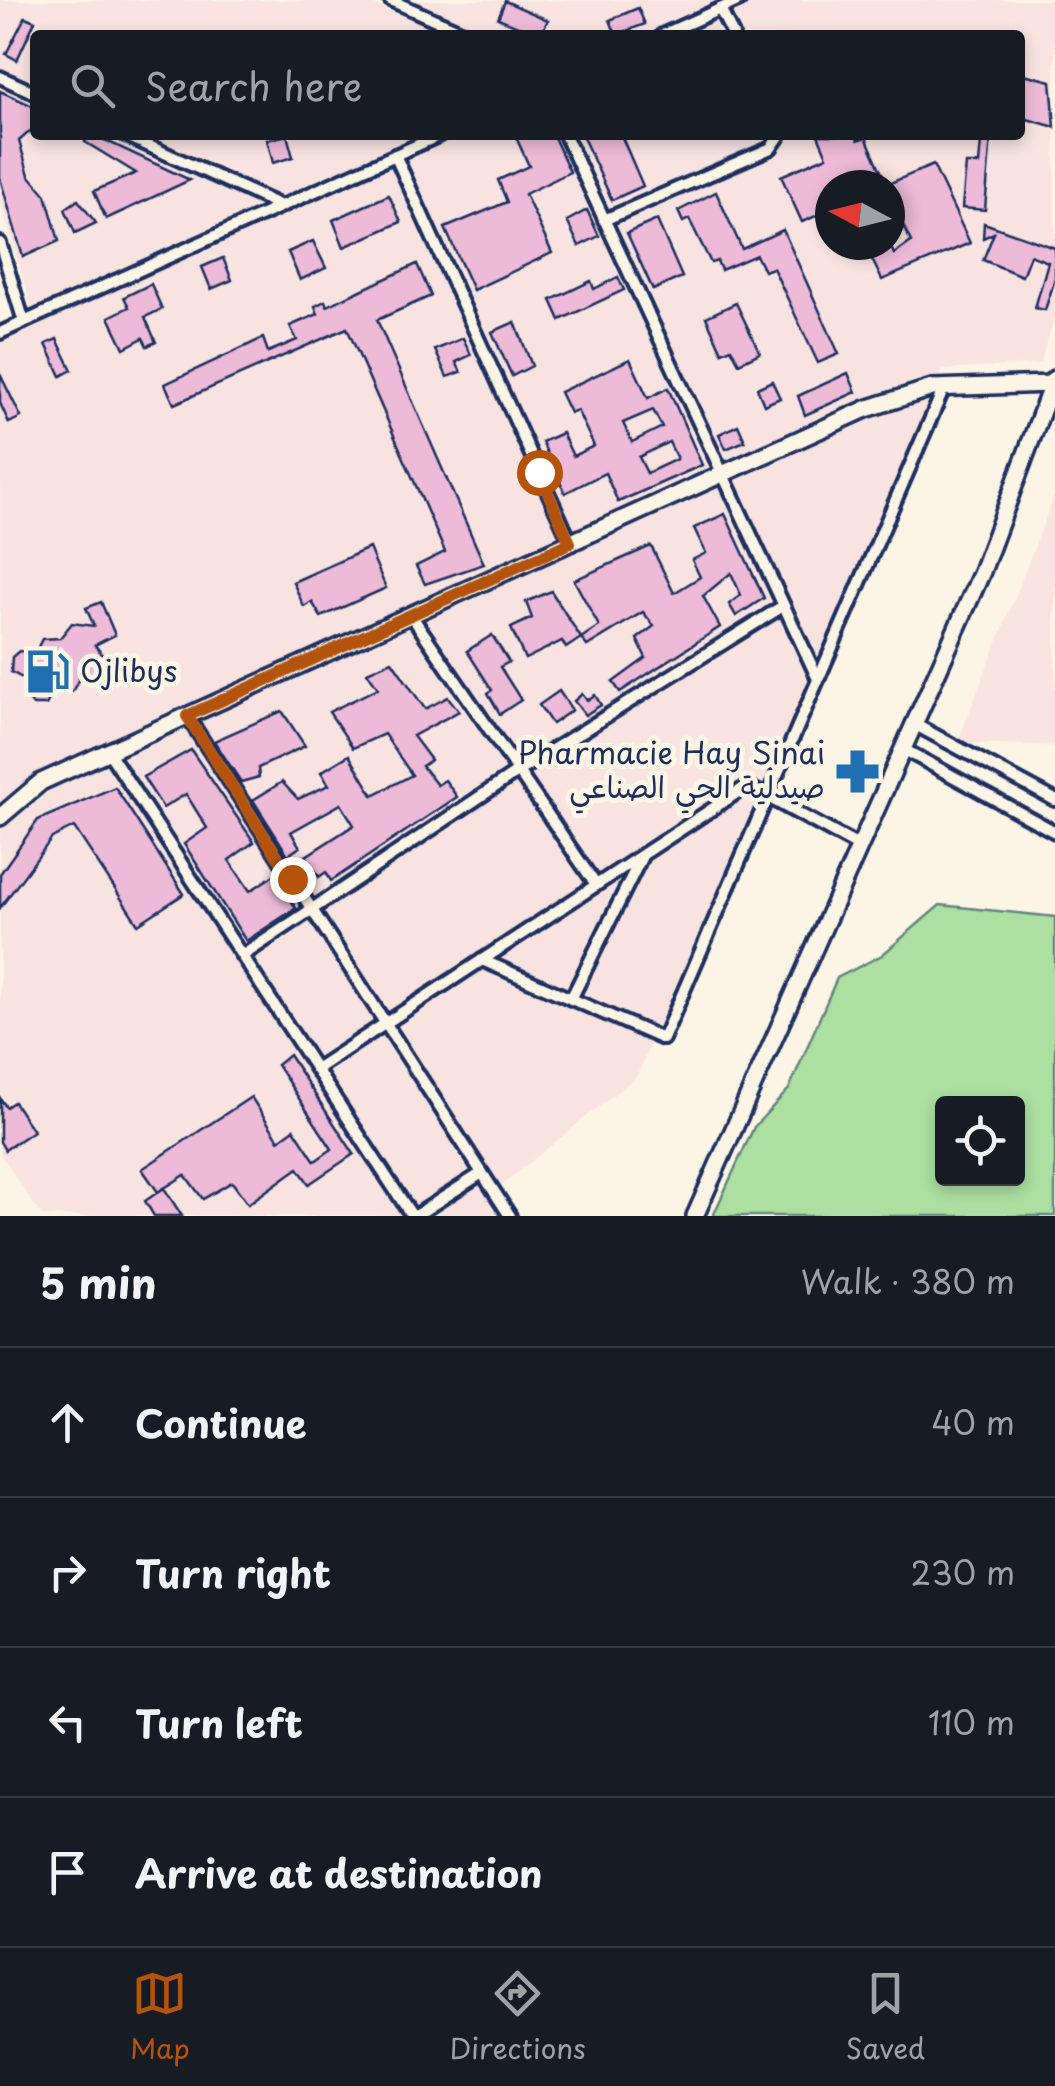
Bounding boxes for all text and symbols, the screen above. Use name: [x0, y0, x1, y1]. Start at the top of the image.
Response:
search box: [30, 30, 1025, 140]
text: Search here: [145, 57, 362, 114]
icon: search: [65, 58, 120, 113]
north arrow: [815, 170, 905, 260]
route start: [517, 450, 563, 496]
place label: Ojlibys: [80, 647, 177, 692]
fuel station icon: Ojlibys: [23, 648, 71, 696]
place label: Pharmacie Hay Sinai صيدلية الحي الصناعي: [518, 729, 825, 814]
pharmacy icon: Pharmacie Hay Sinai صيدلية الحي الصناعي: [834, 747, 882, 795]
route end: [270, 857, 316, 903]
map controls: [935, 1096, 1025, 1186]
button: locate: [935, 1096, 1025, 1186]
text: 5 min: [40, 1250, 157, 1313]
text: Walk · 380 m: [801, 1257, 1015, 1305]
text: Continue: [135, 1394, 306, 1451]
icon: ahead: [40, 1395, 95, 1450]
text: 40 m: [931, 1398, 1015, 1446]
text: Turn right: [135, 1544, 331, 1601]
icon: right: [40, 1545, 95, 1600]
text: 230 m: [910, 1548, 1015, 1596]
text: Turn left: [135, 1694, 303, 1751]
icon: left: [40, 1695, 95, 1750]
text: 110 m: [928, 1698, 1015, 1746]
text: Arrive at destination: [135, 1844, 543, 1901]
icon: arrive: [40, 1845, 95, 1900]
tab: Map: [130, 1966, 190, 2069]
tab: Directions: [450, 1966, 586, 2069]
tab: Saved: [846, 1966, 925, 2069]

